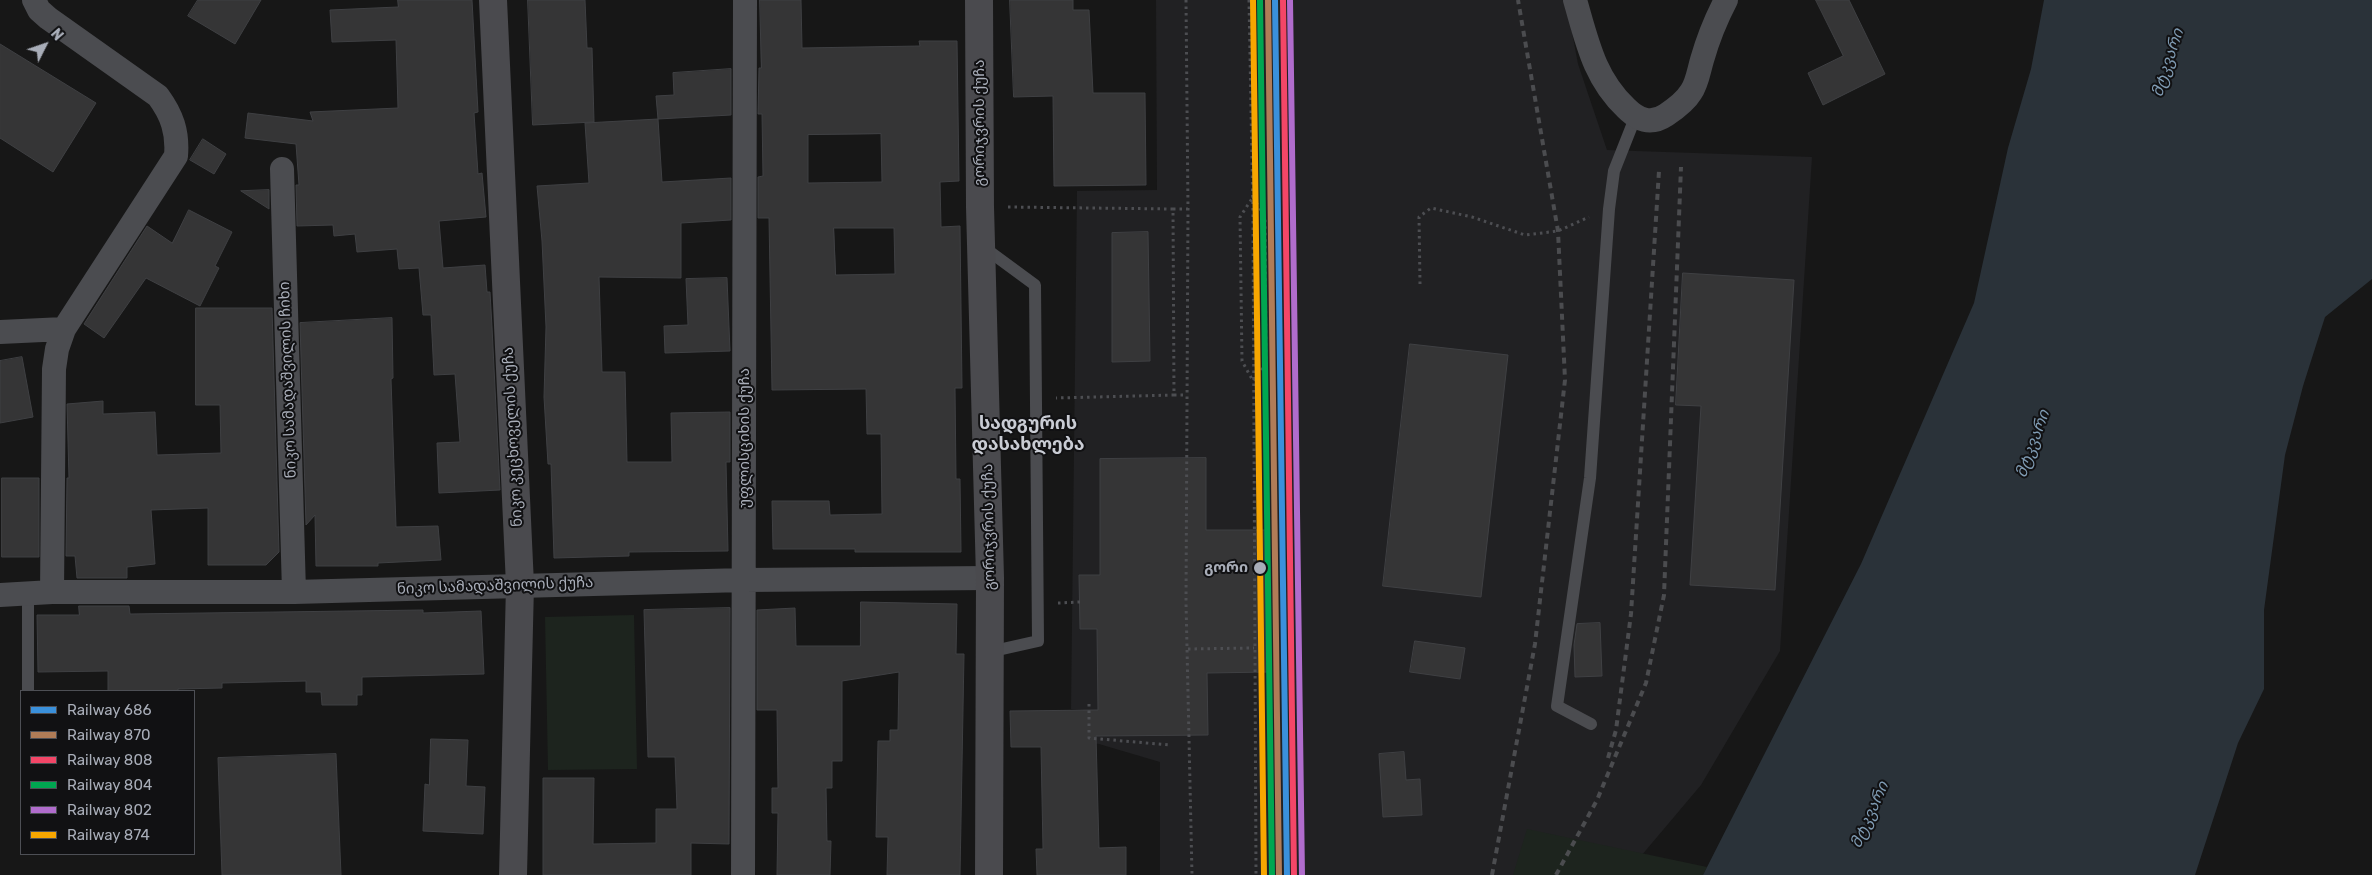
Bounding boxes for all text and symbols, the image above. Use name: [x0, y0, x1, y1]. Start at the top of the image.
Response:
north arrow: [20, 20, 70, 70]
text: N: [47, 25, 66, 44]
water label: მტკვარი: [2148, 26, 2188, 100]
street label: გორიჯვრის ქუჩა: [971, 60, 989, 186]
street label: ნიკო სამადაშვილის ჩიხი: [276, 281, 300, 479]
street label: ნიკო კეცხოველის ქუჩა: [499, 347, 527, 527]
street label: უფლისციხის ქუჩა: [736, 368, 754, 508]
water label: მტკვარი: [2012, 408, 2054, 480]
district label: სადგურის დასახლება: [971, 413, 1085, 456]
street label: გორიჯვრის ქუჩა: [979, 463, 999, 591]
place label: გორი: [1204, 559, 1248, 577]
marker: გორი: [1252, 560, 1268, 576]
street label: ნიკო სამადაშვილის ქუჩა: [396, 574, 594, 598]
legend: [20, 690, 195, 855]
text: Railway 686: [67, 701, 151, 719]
text: Railway 870: [67, 726, 151, 744]
text: Railway 808: [67, 751, 152, 769]
text: Railway 804: [67, 776, 152, 794]
water label: მტკვარი: [1847, 779, 1893, 851]
text: Railway 802: [67, 801, 152, 819]
text: Railway 874: [67, 826, 150, 844]

